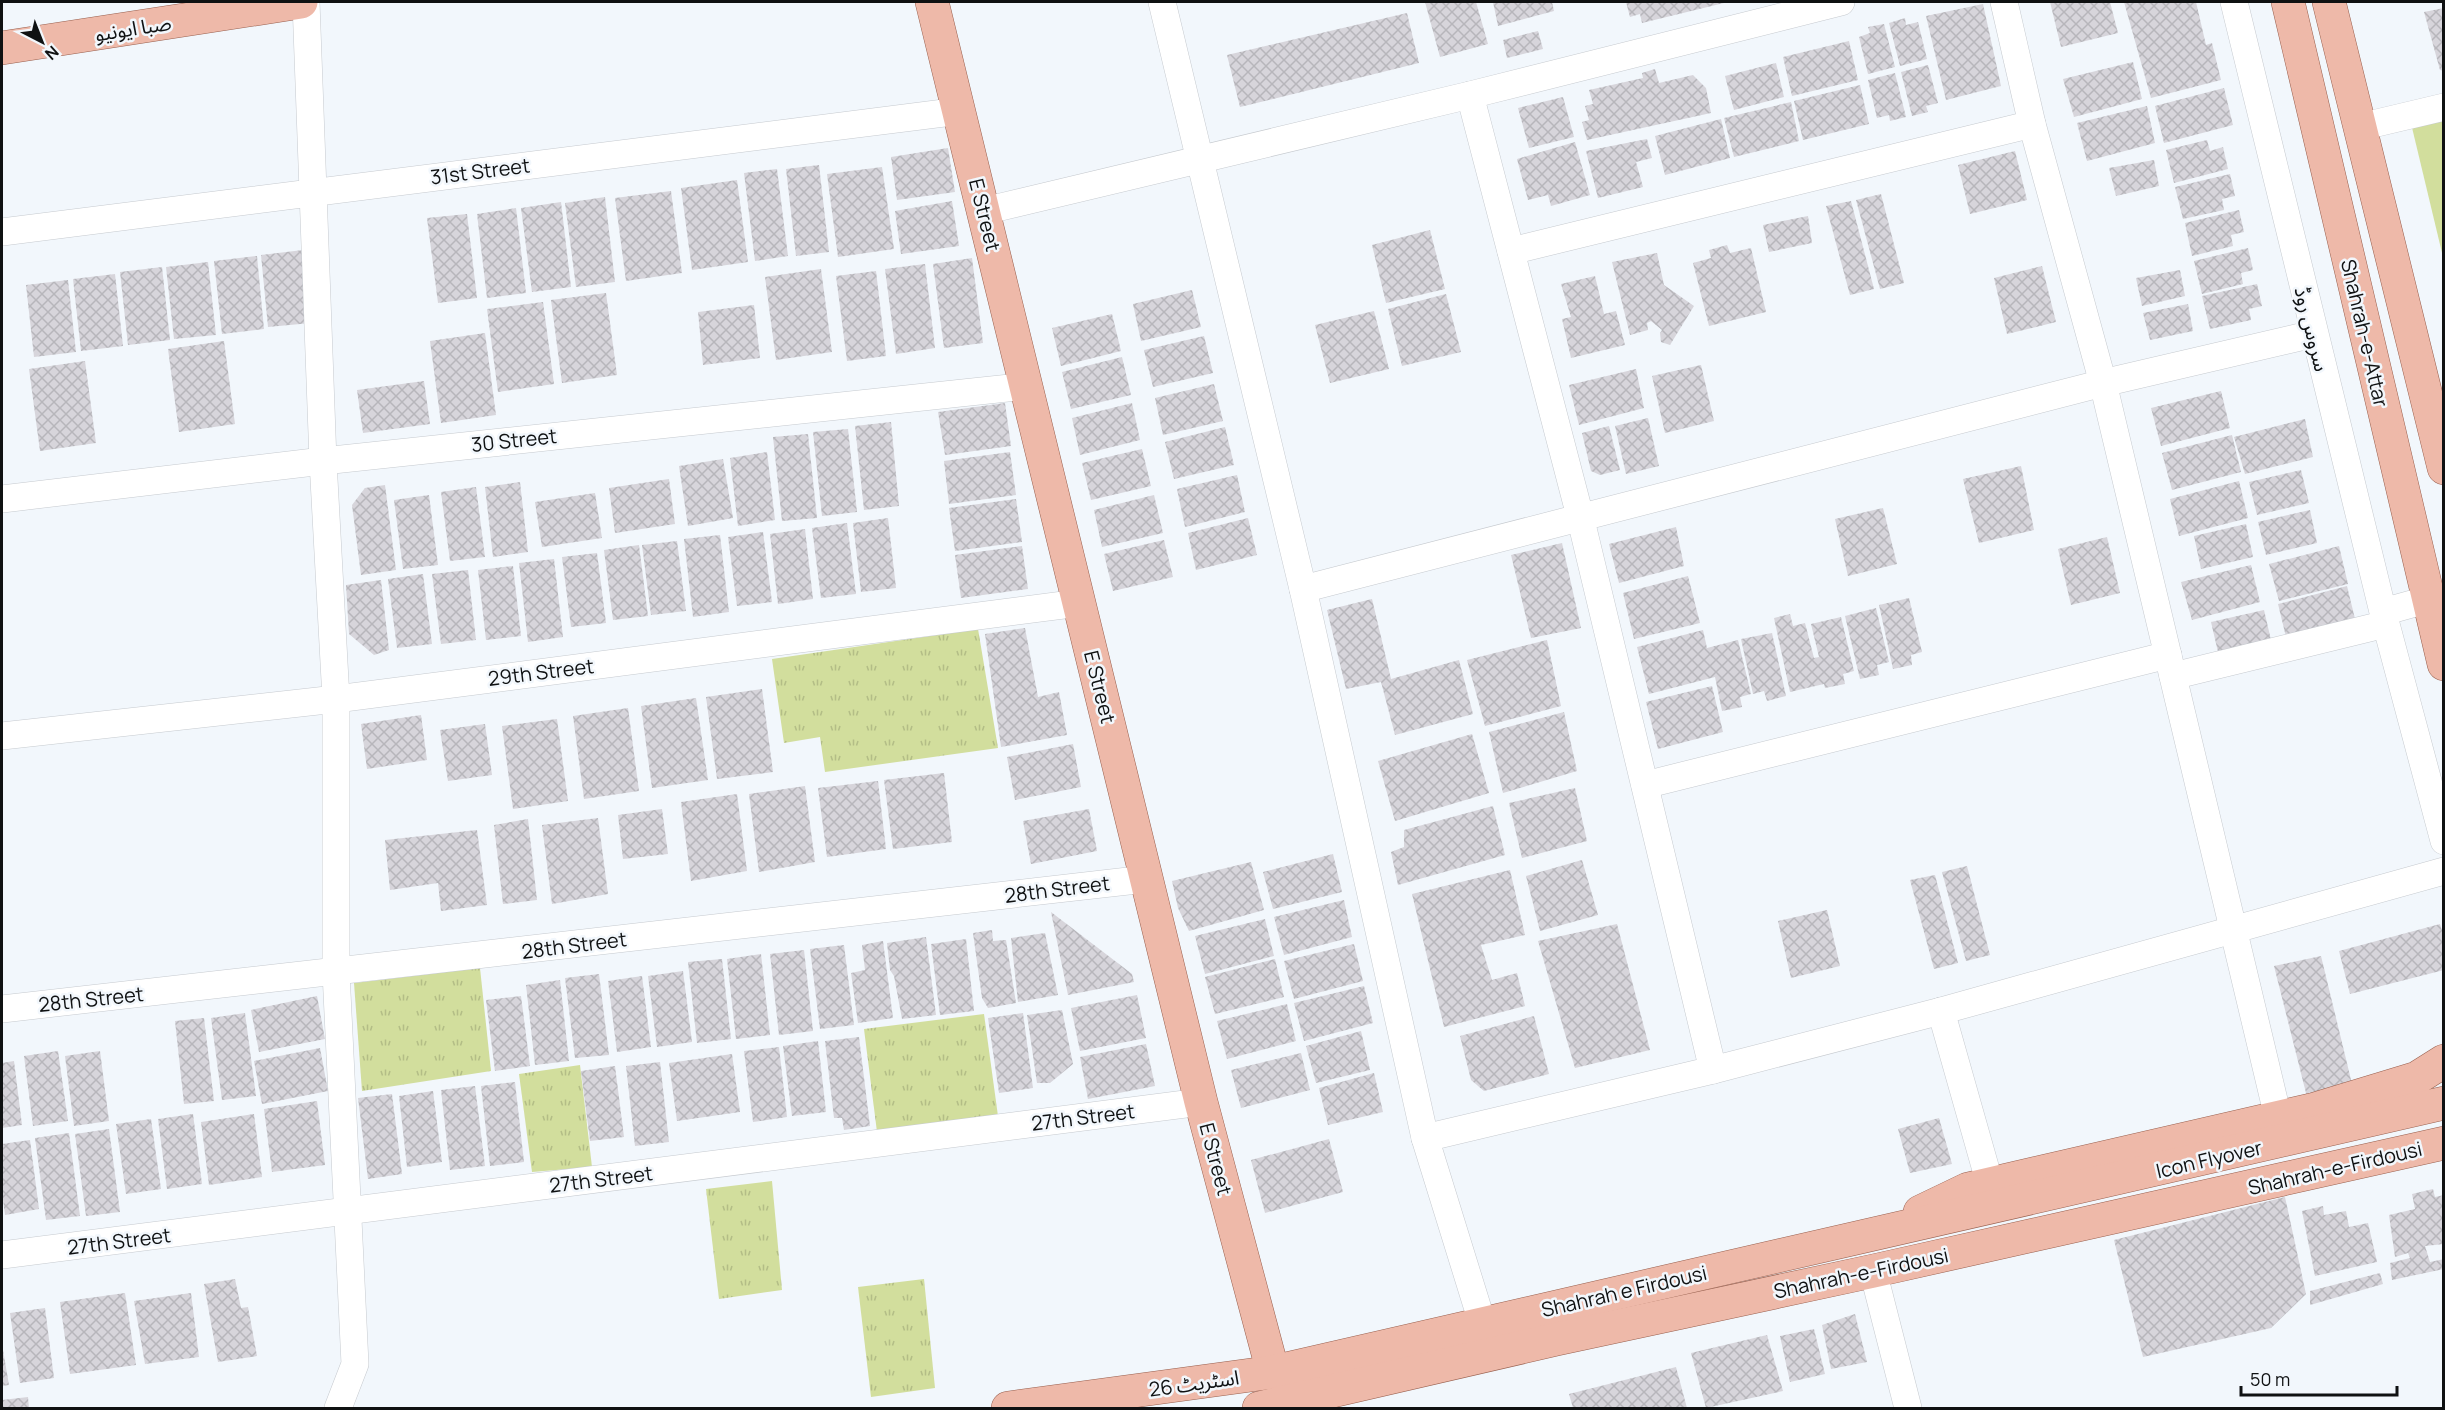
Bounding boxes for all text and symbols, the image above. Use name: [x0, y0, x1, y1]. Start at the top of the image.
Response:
street label: صبا ایونیو: [93, 9, 173, 47]
north arrow: [12, 12, 72, 72]
text: N: [40, 41, 64, 65]
street label: 31st Street: [429, 151, 531, 191]
street label: E Street: [963, 176, 1007, 254]
street label: Shahrah-e-Attar: [2335, 256, 2395, 410]
street label: سروس روڈ: [2288, 284, 2336, 374]
street label: 30 Street: [470, 422, 558, 458]
street label: E Street: [1078, 648, 1122, 726]
street label: 29th Street: [487, 652, 595, 692]
street label: 28th Street: [1003, 869, 1111, 909]
street label: 28th Street: [520, 925, 628, 965]
street label: 28th Street: [37, 980, 145, 1018]
street label: 27th Street: [1030, 1097, 1136, 1137]
street label: E Street: [1193, 1120, 1239, 1198]
street label: Icon Flyover: [2153, 1134, 2265, 1184]
street label: Shahrah-e-Firdousi: [2245, 1135, 2425, 1201]
street label: 27th Street: [548, 1159, 654, 1199]
street label: 27th Street: [66, 1221, 172, 1261]
street label: Shahrah-e-Firdousi: [1771, 1241, 1951, 1305]
street label: Shahrah e Firdousi: [1539, 1259, 1709, 1323]
scale bar: [2241, 1359, 2397, 1397]
street label: اسٹریٹ 26: [1147, 1363, 1241, 1403]
text: 50 m: [2250, 1367, 2290, 1391]

